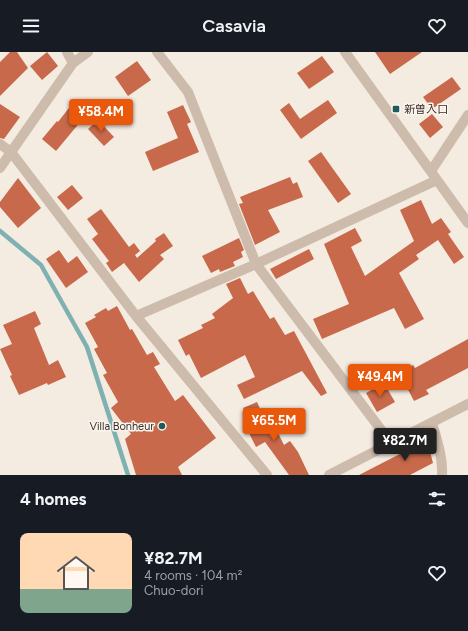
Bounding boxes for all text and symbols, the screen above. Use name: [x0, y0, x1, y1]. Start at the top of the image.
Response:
icon: menu: [20, 15, 42, 37]
text: Casavia: [202, 15, 266, 37]
icon: heart: [426, 15, 448, 37]
pin: ¥58.4M: [68, 99, 134, 133]
place label: 新曽入口: [404, 103, 448, 116]
text: ¥58.4M: [78, 104, 124, 119]
marker: 新曽入口: [391, 104, 401, 114]
pin: ¥49.4M: [347, 364, 413, 398]
text: ¥49.4M: [357, 369, 403, 384]
pin: ¥65.5M: [241, 408, 307, 442]
text: ¥65.5M: [252, 413, 296, 428]
place label: Villa Bonheur: [89, 420, 154, 433]
marker: Villa Bonheur: [157, 421, 167, 431]
pin: ¥82.7M: [372, 428, 438, 462]
text: ¥82.7M: [383, 433, 427, 448]
icon: filters: [426, 488, 448, 510]
text: 4 homes: [20, 489, 87, 509]
text: ¥82.7M: [144, 548, 203, 568]
icon: home: [52, 549, 100, 597]
icon: heart: [426, 562, 448, 584]
text: 4 rooms · 104 m²: [144, 568, 242, 583]
text: Chuo-dori: [144, 583, 203, 598]

